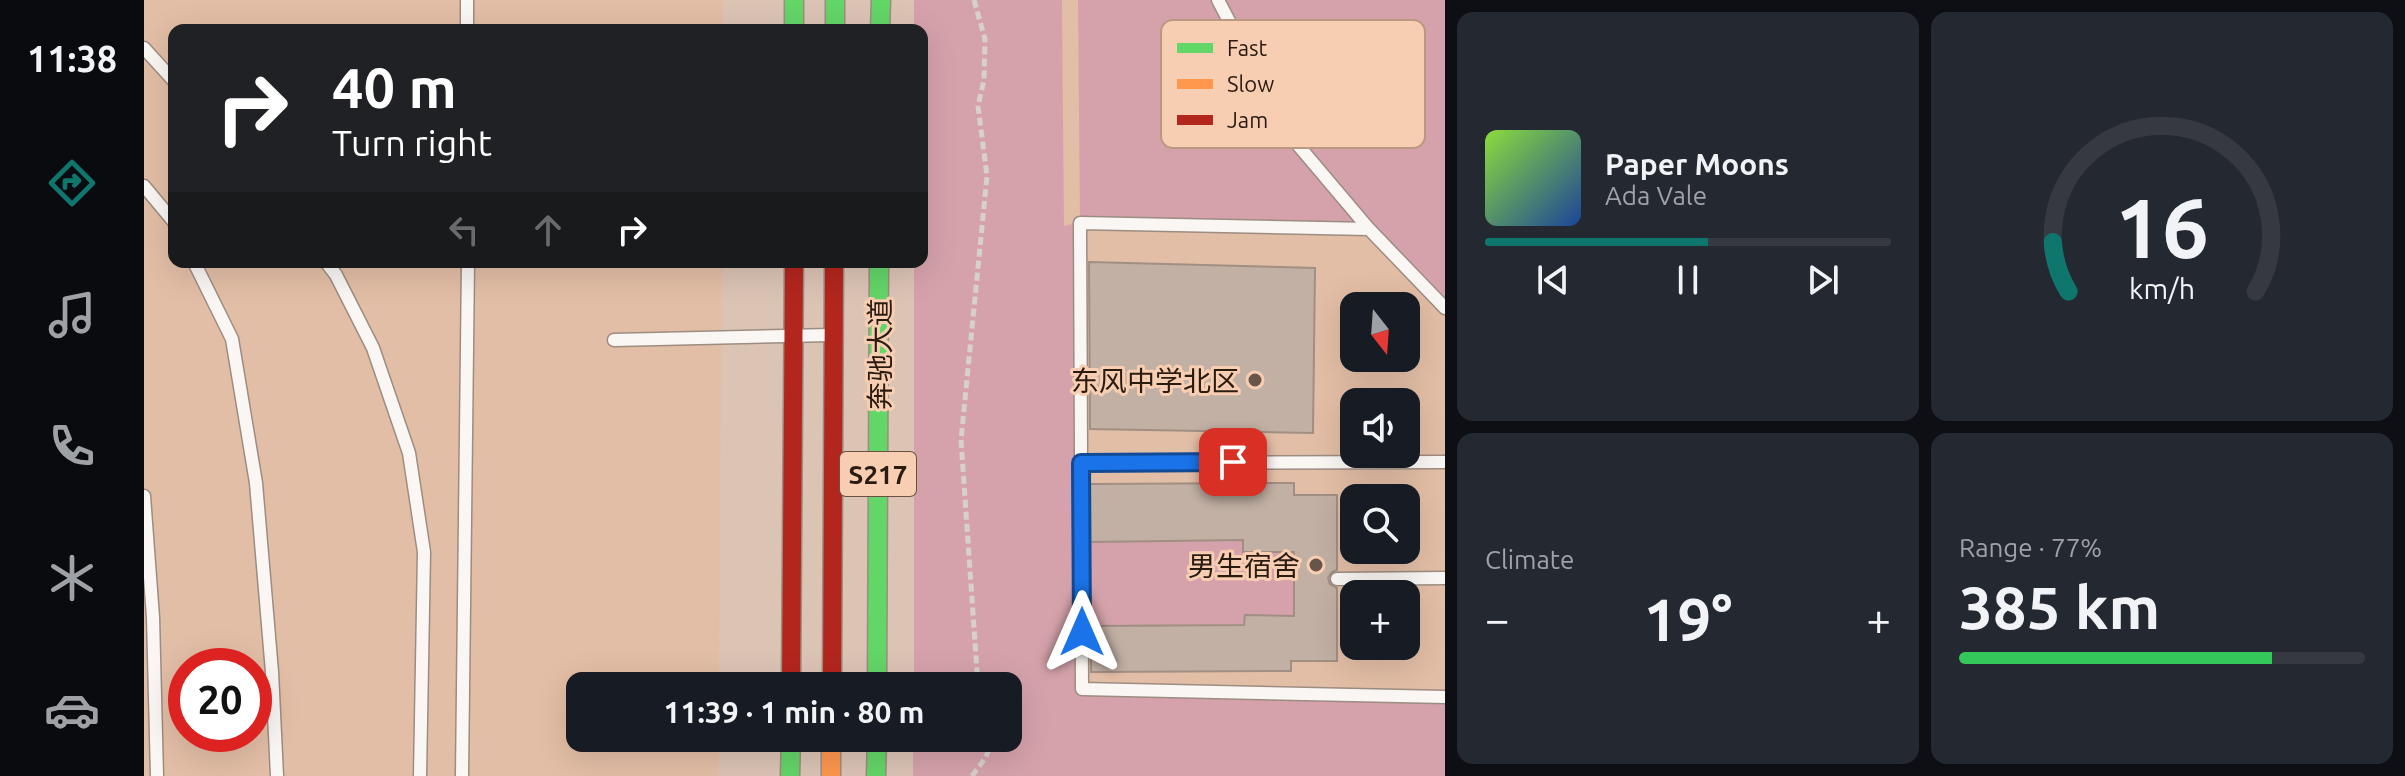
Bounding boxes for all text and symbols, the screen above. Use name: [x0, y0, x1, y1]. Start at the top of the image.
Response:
legend: [1161, 20, 1425, 148]
text: Fast: [1227, 35, 1268, 60]
text: 11:38: [27, 38, 117, 79]
icon: right: [200, 56, 304, 160]
text: 40 m: [332, 56, 457, 119]
text: Slow: [1227, 71, 1274, 96]
text: Jam: [1227, 107, 1268, 132]
text: Turn right: [332, 122, 492, 163]
text: Paper Moons: [1605, 147, 1789, 181]
icon: directions: [44, 155, 100, 211]
text: 16: [2115, 180, 2209, 274]
text: Ada Vale: [1605, 181, 1707, 210]
icon: left: [442, 208, 486, 252]
icon: ahead: [526, 208, 570, 252]
icon: right: [610, 208, 654, 252]
icon: previous: [1531, 258, 1575, 302]
icon: pause: [1666, 258, 1710, 302]
icon: next: [1801, 258, 1845, 302]
text: km/h: [2129, 272, 2195, 304]
icon: music: [44, 287, 100, 343]
north arrow: [1340, 292, 1420, 372]
map controls: [1340, 292, 1420, 660]
street label: 奔驰大道: [864, 298, 895, 410]
place label: 东风中学北区: [1071, 365, 1239, 396]
marker: 东风中学北区: [1246, 371, 1264, 389]
button: sound: [1340, 388, 1420, 468]
icon: phone: [44, 418, 100, 474]
pin: [1199, 428, 1267, 496]
icon: arrive: [1211, 440, 1255, 484]
road number: S217: [840, 452, 916, 496]
button: search: [1340, 484, 1420, 564]
text: Range · 77%: [1959, 533, 2102, 562]
text: Climate: [1485, 545, 1574, 574]
icon: climate: [44, 550, 100, 606]
place label: 男生宿舍: [1188, 550, 1300, 581]
marker: 男生宿舍: [1307, 556, 1325, 574]
text: 385 km: [1959, 573, 2160, 640]
button: +: [1340, 580, 1420, 660]
text: 19°: [1644, 585, 1732, 652]
position arrow: [1040, 590, 1124, 674]
text: −: [1485, 594, 1510, 643]
text: +: [1866, 594, 1891, 643]
speed limit sign: 20: [168, 648, 272, 752]
icon: car: [44, 682, 100, 738]
text: 11:39 · 1 min · 80 m: [664, 695, 924, 729]

